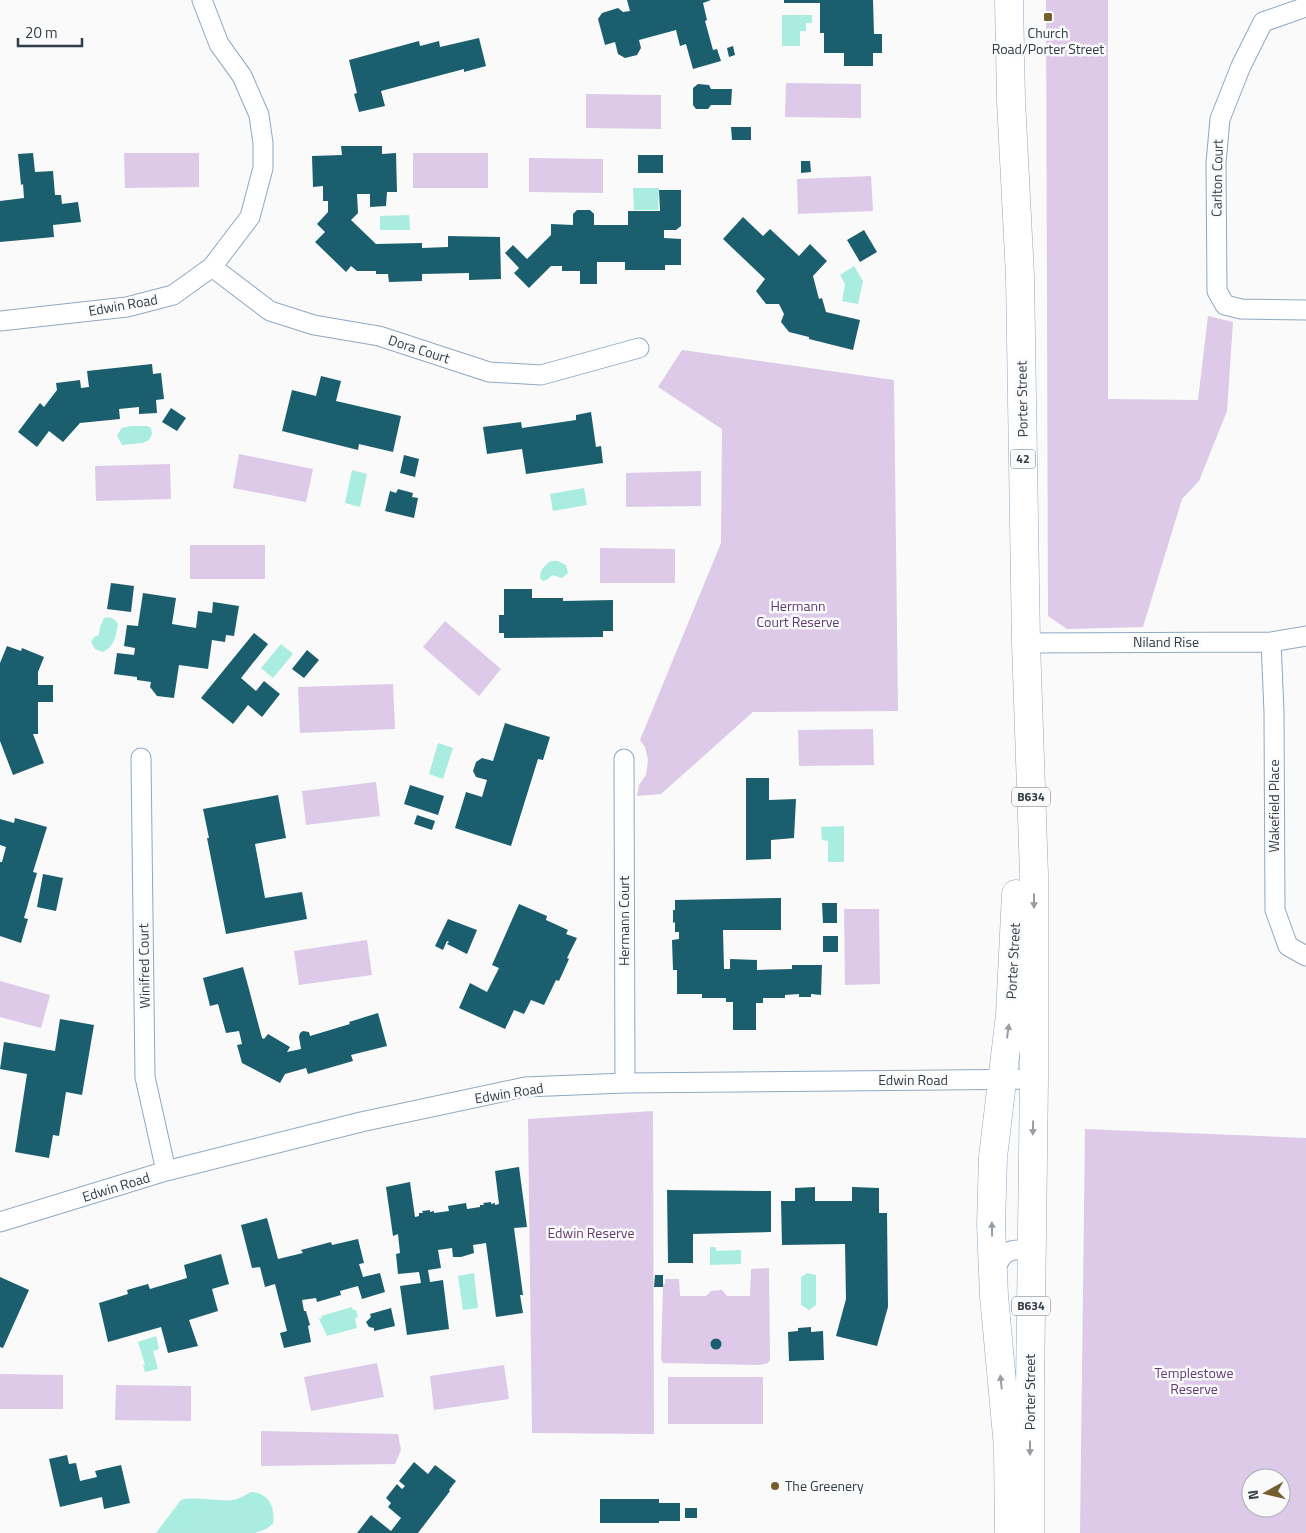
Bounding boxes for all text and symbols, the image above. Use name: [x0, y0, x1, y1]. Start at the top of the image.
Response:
marker: Church Road/Porter Street: [1042, 11, 1054, 23]
scale bar: [18, 15, 81, 47]
text: 20 m: [25, 21, 58, 44]
place label: Church Road/Porter Street: [992, 22, 1104, 59]
street label: Carlton Court: [1205, 139, 1228, 217]
street label: Edwin Road: [87, 288, 159, 321]
street label: Dora Court: [386, 329, 453, 368]
street label: Porter Street: [1010, 361, 1033, 437]
road number: 42: [1010, 449, 1036, 468]
park label: Hermann Court Reserve: [757, 595, 839, 632]
street label: Niland Rise: [1133, 631, 1199, 652]
street label: Wakefield Place: [1263, 760, 1284, 852]
road number: B634: [1012, 788, 1050, 806]
street label: Hermann Court: [613, 876, 634, 966]
one-way arrow: [1030, 894, 1038, 910]
street label: Porter Street: [1000, 922, 1025, 1000]
street label: Winifred Court: [132, 923, 155, 1009]
one-way arrow: [1005, 1022, 1013, 1038]
street label: Edwin Road: [878, 1069, 948, 1090]
street label: Edwin Road: [473, 1077, 545, 1108]
one-way arrow: [1029, 1120, 1037, 1136]
street label: Edwin Road: [79, 1166, 152, 1207]
one-way arrow: [988, 1221, 996, 1237]
park label: Edwin Reserve: [547, 1222, 635, 1243]
road number: B634: [1012, 1296, 1050, 1315]
street label: Porter Street: [1019, 1354, 1040, 1430]
park label: Templestowe Reserve: [1155, 1362, 1233, 1399]
one-way arrow: [997, 1373, 1005, 1389]
one-way arrow: [1026, 1440, 1034, 1456]
north arrow: [1241, 1468, 1291, 1518]
place label: The Greenery: [785, 1475, 864, 1496]
marker: The Greenery: [769, 1480, 781, 1492]
text: N: [1242, 1489, 1264, 1501]

